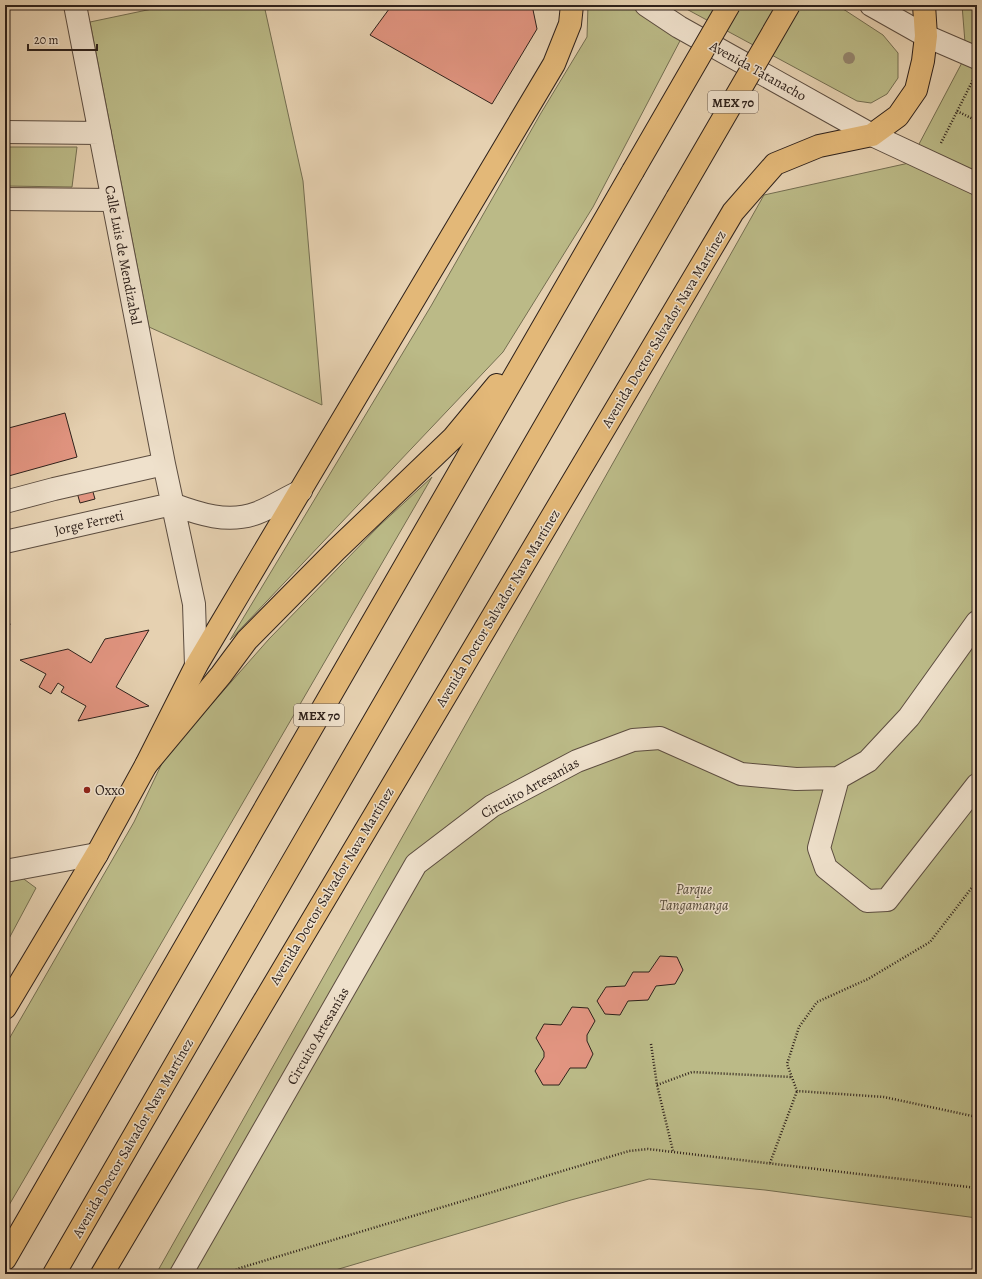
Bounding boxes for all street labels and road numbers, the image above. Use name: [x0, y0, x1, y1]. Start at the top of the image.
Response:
street label: Avenida Tatanacho: [705, 36, 810, 105]
road number: MEX 70: [708, 91, 758, 113]
street label: Calle Luis de Mendizabal: [100, 184, 146, 327]
street label: Avenida Doctor Salvador Nava Martínez: [597, 227, 731, 432]
street label: Jorge Ferreti: [52, 506, 126, 540]
street label: Avenida Doctor Salvador Nava Martínez: [431, 506, 565, 711]
road number: MEX 70: [294, 704, 344, 726]
street label: Circuito Artesanías: [477, 753, 583, 823]
street label: Avenida Doctor Salvador Nava Martínez: [265, 784, 399, 989]
street label: Circuito Artesanías: [282, 984, 354, 1088]
street label: Avenida Doctor Salvador Nava Martínez: [67, 1035, 198, 1242]

